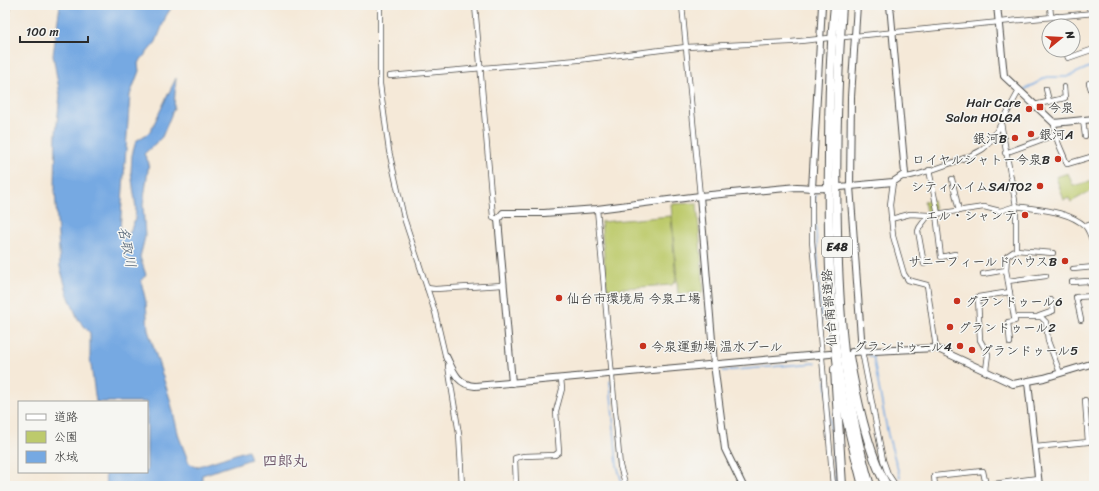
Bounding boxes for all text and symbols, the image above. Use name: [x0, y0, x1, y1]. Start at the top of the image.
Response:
scale bar: [20, 18, 88, 44]
north arrow: [1041, 18, 1081, 58]
text: 100 m: [26, 21, 59, 43]
text: N: [1060, 28, 1080, 42]
place label: Hair Care Salon HOLGA: [945, 91, 1021, 129]
place label: 今泉: [1048, 96, 1074, 119]
marker: 今泉: [1035, 102, 1045, 112]
marker: Hair Care Salon HOLGA: [1024, 104, 1034, 114]
place label: 銀河A: [1039, 123, 1074, 146]
place label: 銀河B: [973, 127, 1007, 150]
marker: 銀河A: [1026, 129, 1036, 139]
marker: 銀河B: [1010, 133, 1020, 143]
place label: ロイヤルシャトー今泉B: [912, 148, 1050, 171]
marker: ロイヤルシャトー今泉B: [1053, 154, 1063, 164]
place label: シティハイムSAITO2: [911, 175, 1032, 198]
marker: シティハイムSAITO2: [1035, 181, 1045, 191]
place label: エル・シャンテ: [925, 204, 1017, 227]
marker: エル・シャンテ: [1020, 210, 1030, 220]
water label: 名取川: [111, 224, 143, 270]
road number: E48: [822, 237, 852, 257]
place label: サニーフィールドハウスB: [908, 250, 1057, 273]
marker: サニーフィールドハウスB: [1060, 256, 1070, 266]
street label: 仙台南部道路: [815, 268, 843, 348]
place label: 仙台市環境局 今泉工場: [567, 287, 700, 310]
place label: グランドゥール6: [965, 290, 1063, 313]
marker: 仙台市環境局 今泉工場: [554, 293, 564, 303]
marker: グランドゥール6: [952, 296, 962, 306]
place label: グランドゥール2: [958, 316, 1056, 339]
marker: グランドゥール2: [945, 322, 955, 332]
place label: 今泉運動場 温水プール: [651, 335, 783, 358]
place label: グランドゥール4: [854, 335, 952, 358]
place label: グランドゥール5: [980, 339, 1078, 362]
marker: 今泉運動場 温水プール: [638, 341, 648, 351]
marker: グランドゥール4: [955, 341, 965, 351]
marker: グランドゥール5: [967, 345, 977, 355]
legend: [18, 401, 148, 473]
text: 道路: [54, 406, 78, 428]
text: 公園: [54, 426, 78, 448]
text: 水域: [54, 446, 78, 468]
district label: 四郎丸: [262, 448, 308, 474]

